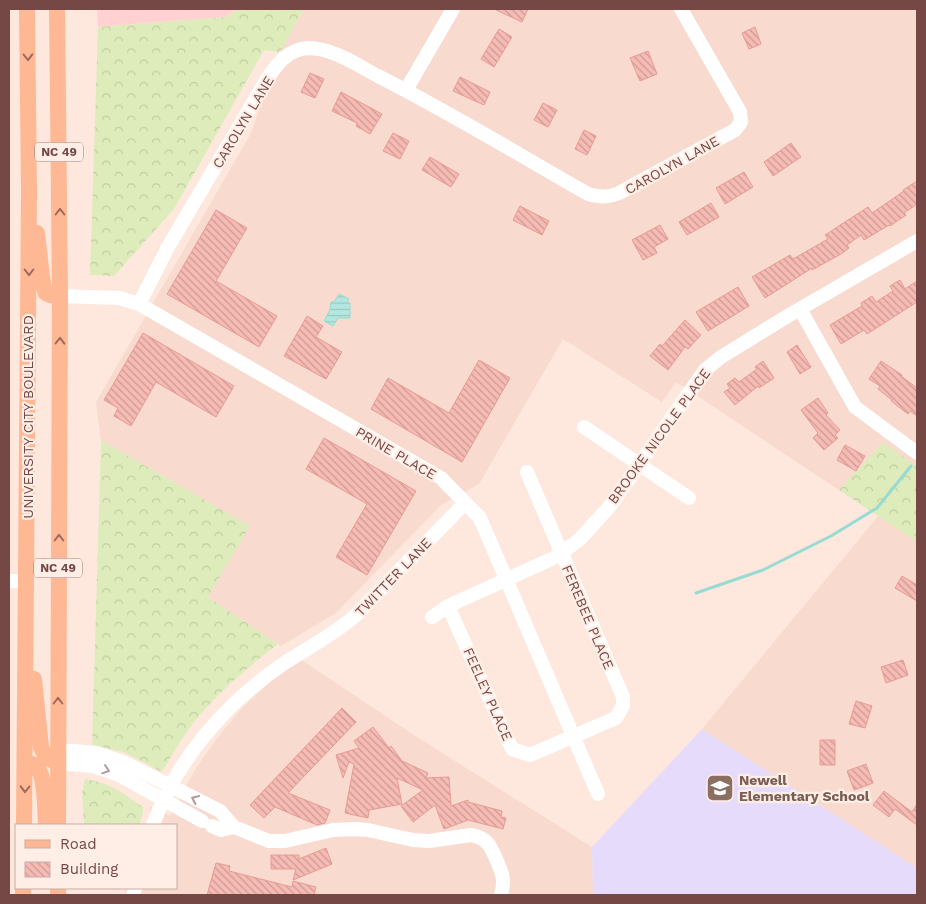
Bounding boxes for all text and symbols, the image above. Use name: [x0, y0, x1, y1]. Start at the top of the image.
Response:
one-way arrow: [23, 54, 33, 62]
street label: CAROLYN LANE: [209, 73, 277, 171]
street label: CAROLYN LANE: [622, 133, 722, 197]
road number: NC 49: [35, 142, 83, 162]
one-way arrow: [55, 208, 65, 216]
one-way arrow: [24, 269, 34, 277]
street label: UNIVERSITY CITY BOULEVARD: [20, 315, 36, 519]
one-way arrow: [55, 337, 65, 345]
street label: BROOKE NICOLE PLACE: [605, 365, 713, 507]
street label: PRINE PLACE: [353, 423, 439, 483]
one-way arrow: [54, 534, 64, 542]
street label: TWITTER LANE: [352, 534, 435, 620]
road number: NC 49: [34, 558, 82, 578]
street label: FEREBEE PLACE: [559, 562, 617, 672]
street label: FEELEY PLACE: [460, 645, 516, 743]
one-way arrow: [53, 697, 63, 704]
one-way arrow: [101, 765, 109, 775]
place label: Newell Elementary School: [739, 772, 870, 804]
school or university icon: Newell Elementary School: [705, 773, 735, 803]
one-way arrow: [20, 786, 30, 793]
one-way arrow: [191, 795, 200, 805]
legend: [15, 824, 178, 889]
text: Road: [60, 835, 97, 853]
text: Building: [60, 860, 118, 878]

